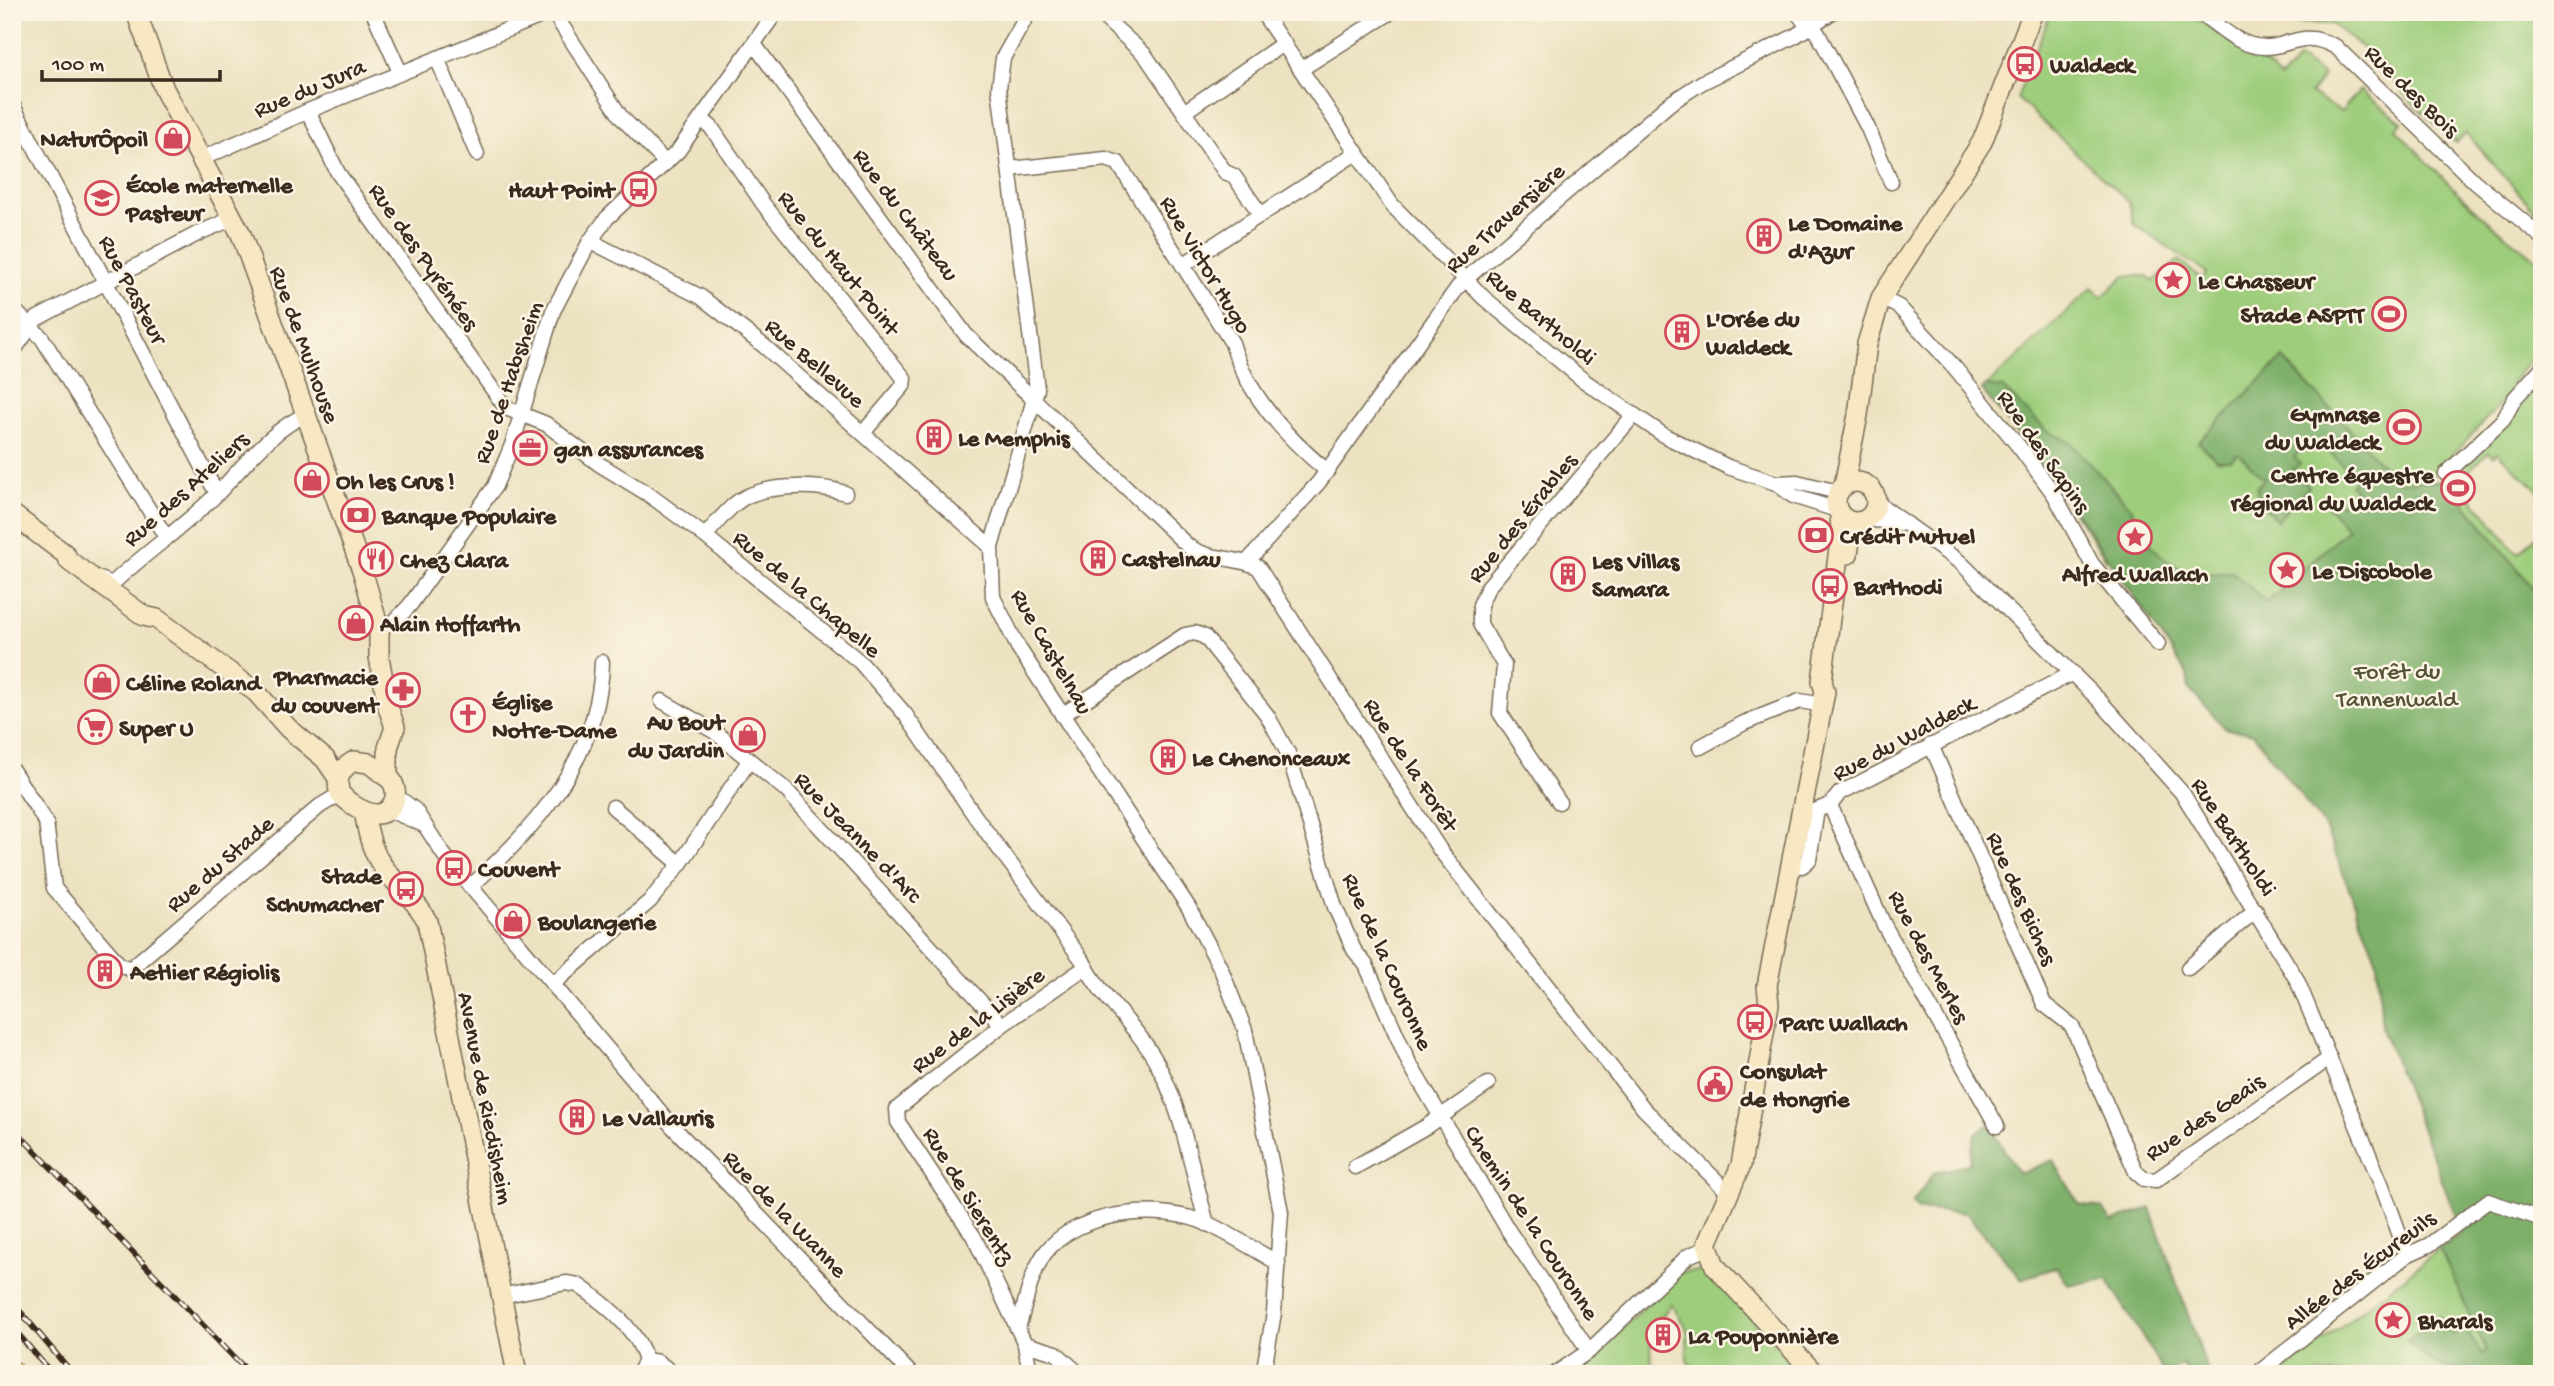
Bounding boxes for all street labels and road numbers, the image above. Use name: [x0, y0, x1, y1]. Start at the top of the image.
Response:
street label: Rue des Bois: [2357, 40, 2465, 146]
street label: Rue du Jura: [250, 53, 371, 127]
street label: Rue du Château: [845, 144, 964, 288]
street label: Rue Traversière: [1440, 158, 1573, 281]
street label: Rue des Pyrénées: [360, 178, 485, 338]
street label: Rue du Haut Point: [770, 186, 906, 345]
street label: Rue Victor Hugo: [1151, 191, 1257, 340]
street label: Rue Pasteur: [90, 231, 173, 352]
street label: Rue de Mulhouse: [261, 263, 345, 428]
street label: Rue Bartholdi: [1478, 264, 1601, 373]
street label: Rue de Habsheim: [469, 298, 552, 468]
street label: Rue Bellevue: [757, 313, 870, 417]
street label: Rue des Sapins: [1989, 385, 2096, 521]
street label: Rue des Ateliers: [118, 426, 257, 555]
street label: Rue des Érables: [1462, 447, 1586, 590]
street label: Rue de la Chapelle: [726, 525, 886, 667]
street label: Rue Castelnau: [1002, 585, 1098, 721]
street label: Rue du Waldeck: [1828, 689, 1983, 790]
street label: Rue de la Forêt: [1355, 694, 1464, 840]
street label: Rue Jeanne d'Arc: [786, 766, 927, 911]
street label: Rue Bartholdi: [2183, 773, 2281, 903]
street label: Rue du Stade: [161, 810, 282, 920]
street label: Rue des Biches: [1978, 828, 2063, 972]
street label: Rue de la Couronne: [1334, 869, 1438, 1056]
street label: Rue des Merles: [1880, 886, 1975, 1030]
street label: Rue de la Lisière: [907, 962, 1052, 1081]
street label: Avenue de Riedisheim: [449, 990, 518, 1207]
street label: Rue des Geais: [2141, 1068, 2272, 1169]
street label: Chemin de la Couronne: [1456, 1121, 1604, 1327]
street label: Rue de Sierentz: [915, 1123, 1020, 1272]
street label: Rue de la Wanne: [715, 1145, 852, 1286]
street label: Allée des Écureuils: [2280, 1205, 2443, 1338]

